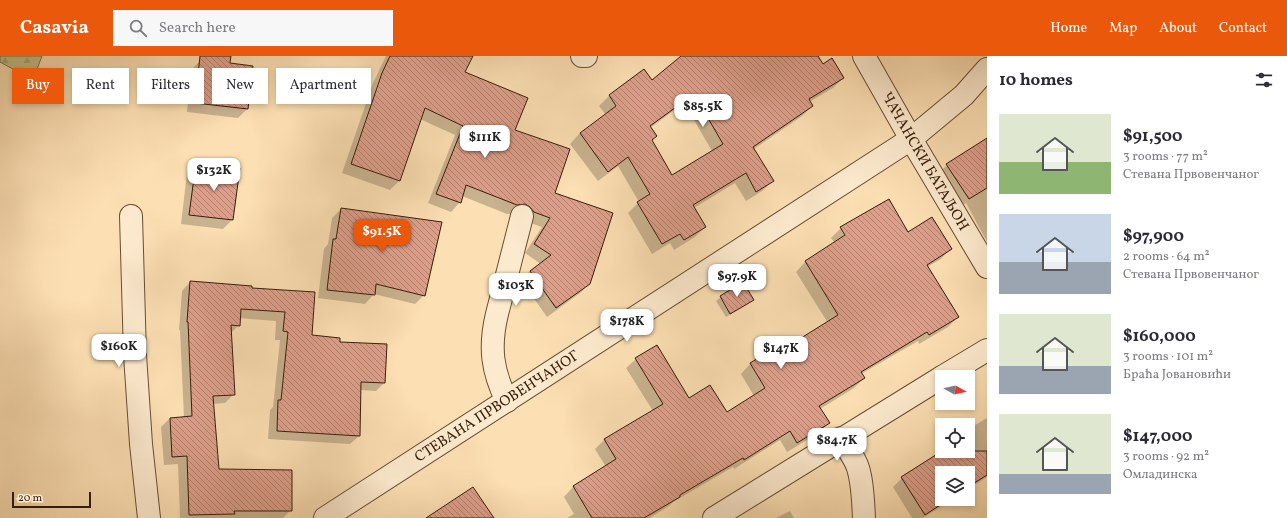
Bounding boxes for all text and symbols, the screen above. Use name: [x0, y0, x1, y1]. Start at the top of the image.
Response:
search box: [113, 10, 393, 46]
text: Casavia: [20, 15, 89, 41]
icon: search: [127, 17, 149, 39]
text: Search here: [159, 18, 236, 39]
text: Home: [1050, 19, 1087, 38]
text: Map: [1109, 19, 1137, 38]
text: About: [1159, 19, 1197, 38]
text: Contact: [1219, 19, 1267, 38]
chip: Buy: [12, 68, 64, 104]
chip: Rent: [72, 68, 129, 104]
chip: Filters: [137, 68, 204, 104]
chip: New: [212, 68, 268, 104]
chip: Apartment: [276, 68, 371, 104]
text: 10 homes: [999, 69, 1073, 92]
icon: filters: [1253, 69, 1275, 91]
street label: ЧАЧАНСКИ БАТАЉОН: [876, 88, 974, 235]
pin: $85.5K: [670, 94, 736, 128]
text: $85.5K: [683, 98, 723, 116]
pin: $111K: [457, 125, 513, 159]
text: $91,500: [1123, 125, 1183, 148]
text: $111K: [469, 129, 501, 147]
icon: home: [1031, 130, 1079, 178]
text: 3 rooms · 77 m²: [1123, 148, 1208, 166]
pin: $132K: [186, 158, 242, 192]
text: $132K: [196, 162, 232, 180]
text: Стевана Првовенчаног: [1123, 166, 1259, 184]
pin: $91.5K: [349, 219, 415, 253]
text: $91.5K: [363, 223, 401, 241]
text: $97,900: [1123, 225, 1184, 248]
icon: home: [1031, 230, 1079, 278]
text: 2 rooms · 64 m²: [1123, 248, 1210, 266]
pin: $97.9K: [704, 264, 770, 298]
text: Стевана Првовенчаног: [1123, 266, 1259, 284]
text: $97.9K: [717, 268, 757, 286]
pin: $103K: [488, 273, 544, 307]
text: $103K: [498, 277, 534, 295]
pin: $178K: [599, 309, 655, 343]
text: $178K: [609, 313, 645, 331]
text: $160,000: [1123, 325, 1196, 348]
icon: home: [1031, 330, 1079, 378]
pin: $160K: [91, 334, 147, 368]
pin: $147K: [753, 336, 809, 370]
text: $160K: [100, 338, 138, 356]
text: $147K: [763, 340, 799, 358]
street label: СТЕВАНА ПРВОВЕНЧАНОГ: [411, 346, 584, 468]
text: 3 rooms · 101 m²: [1123, 348, 1213, 366]
text: Браћа Јовановићи: [1123, 366, 1231, 384]
north arrow: [935, 370, 975, 410]
map controls: [935, 370, 975, 506]
button: locate: [935, 418, 975, 458]
text: $147,000: [1123, 425, 1193, 448]
pin: $84.7K: [804, 428, 870, 462]
icon: home: [1031, 430, 1079, 478]
text: $84.7K: [817, 432, 857, 450]
text: 3 rooms · 92 m²: [1123, 448, 1209, 466]
button: layers: [935, 466, 975, 506]
text: Омладинска: [1123, 466, 1197, 484]
scale bar: [12, 490, 91, 509]
text: 20 m: [18, 491, 42, 506]

